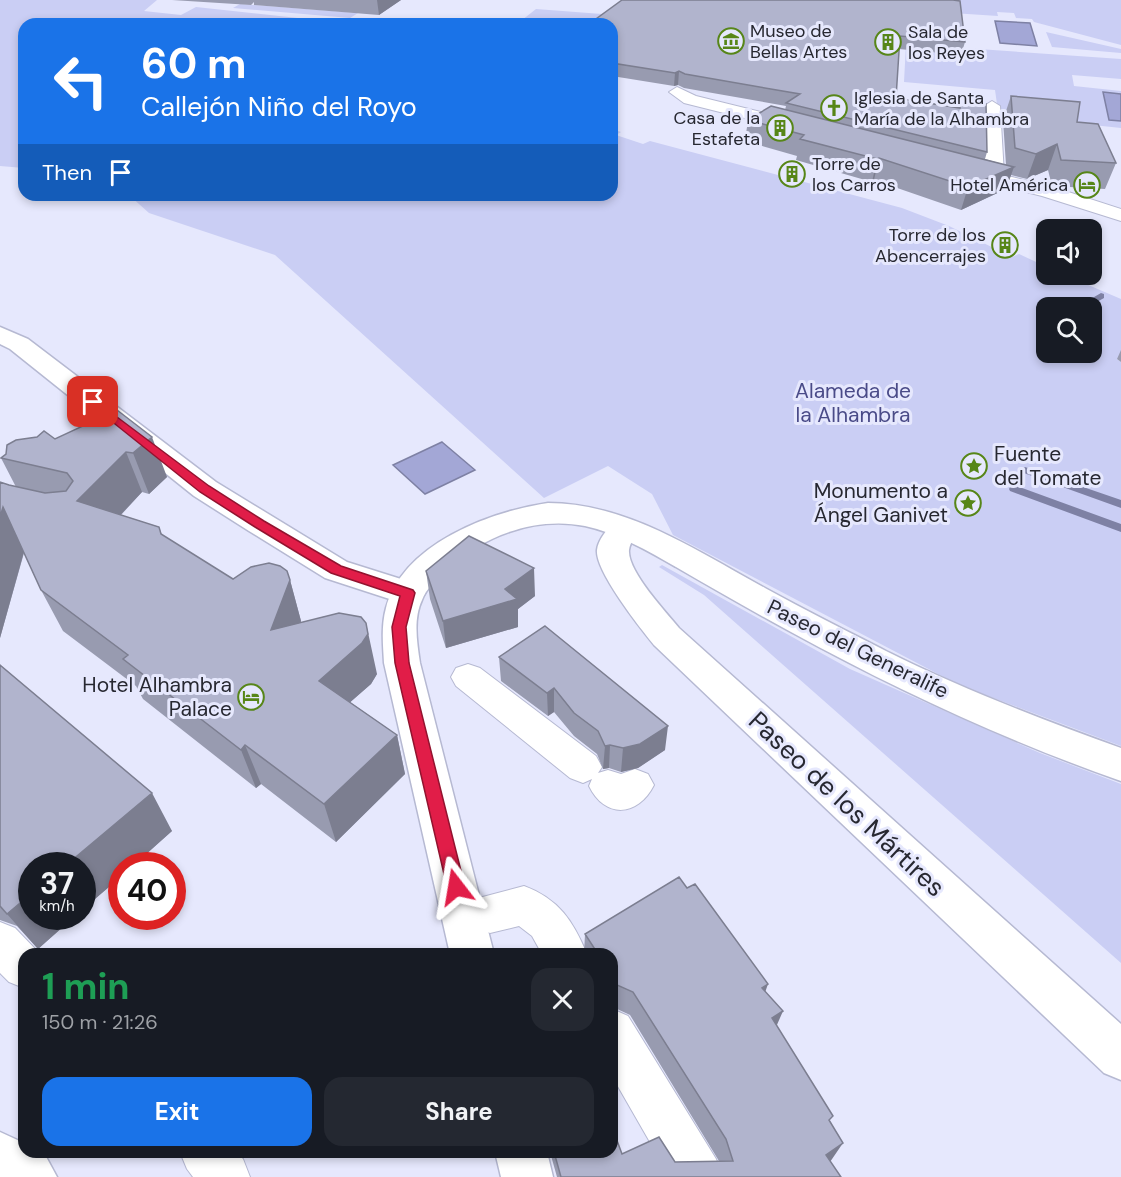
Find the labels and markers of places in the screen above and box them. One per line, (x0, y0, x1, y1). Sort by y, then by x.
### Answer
place label: Museo de Bellas Artes (750, 19, 847, 64)
place label: Sala de los Reyes (908, 20, 985, 65)
museum icon: Museo de Bellas Artes (716, 26, 746, 56)
building icon: Sala de los Reyes (873, 27, 903, 57)
place label: Iglesia de Santa María de la Alhambra (854, 86, 1029, 131)
church icon: Iglesia de Santa María de la Alhambra (819, 93, 849, 123)
place label: Casa de la Estafeta (674, 106, 760, 151)
building icon: Casa de la Estafeta (765, 113, 795, 143)
place label: Torre de los Carros (812, 152, 896, 197)
building icon: Torre de los Carros (777, 159, 807, 189)
hotel icon: Hotel América (1072, 170, 1102, 200)
place label: Hotel América (950, 173, 1068, 197)
place label: Torre de los Abencerrajes (875, 223, 986, 268)
building icon: Torre de los Abencerrajes (990, 230, 1020, 260)
pin (67, 376, 118, 427)
place label: Fuente del Tomate (994, 440, 1101, 492)
place icon: Fuente del Tomate (959, 451, 989, 481)
place label: Monumento a Ángel Ganivet (814, 477, 948, 529)
place icon: Monumento a Ángel Ganivet (953, 488, 983, 518)
place label: Hotel Alhambra Palace (82, 671, 232, 723)
hotel icon: Hotel Alhambra Palace (236, 682, 266, 712)

